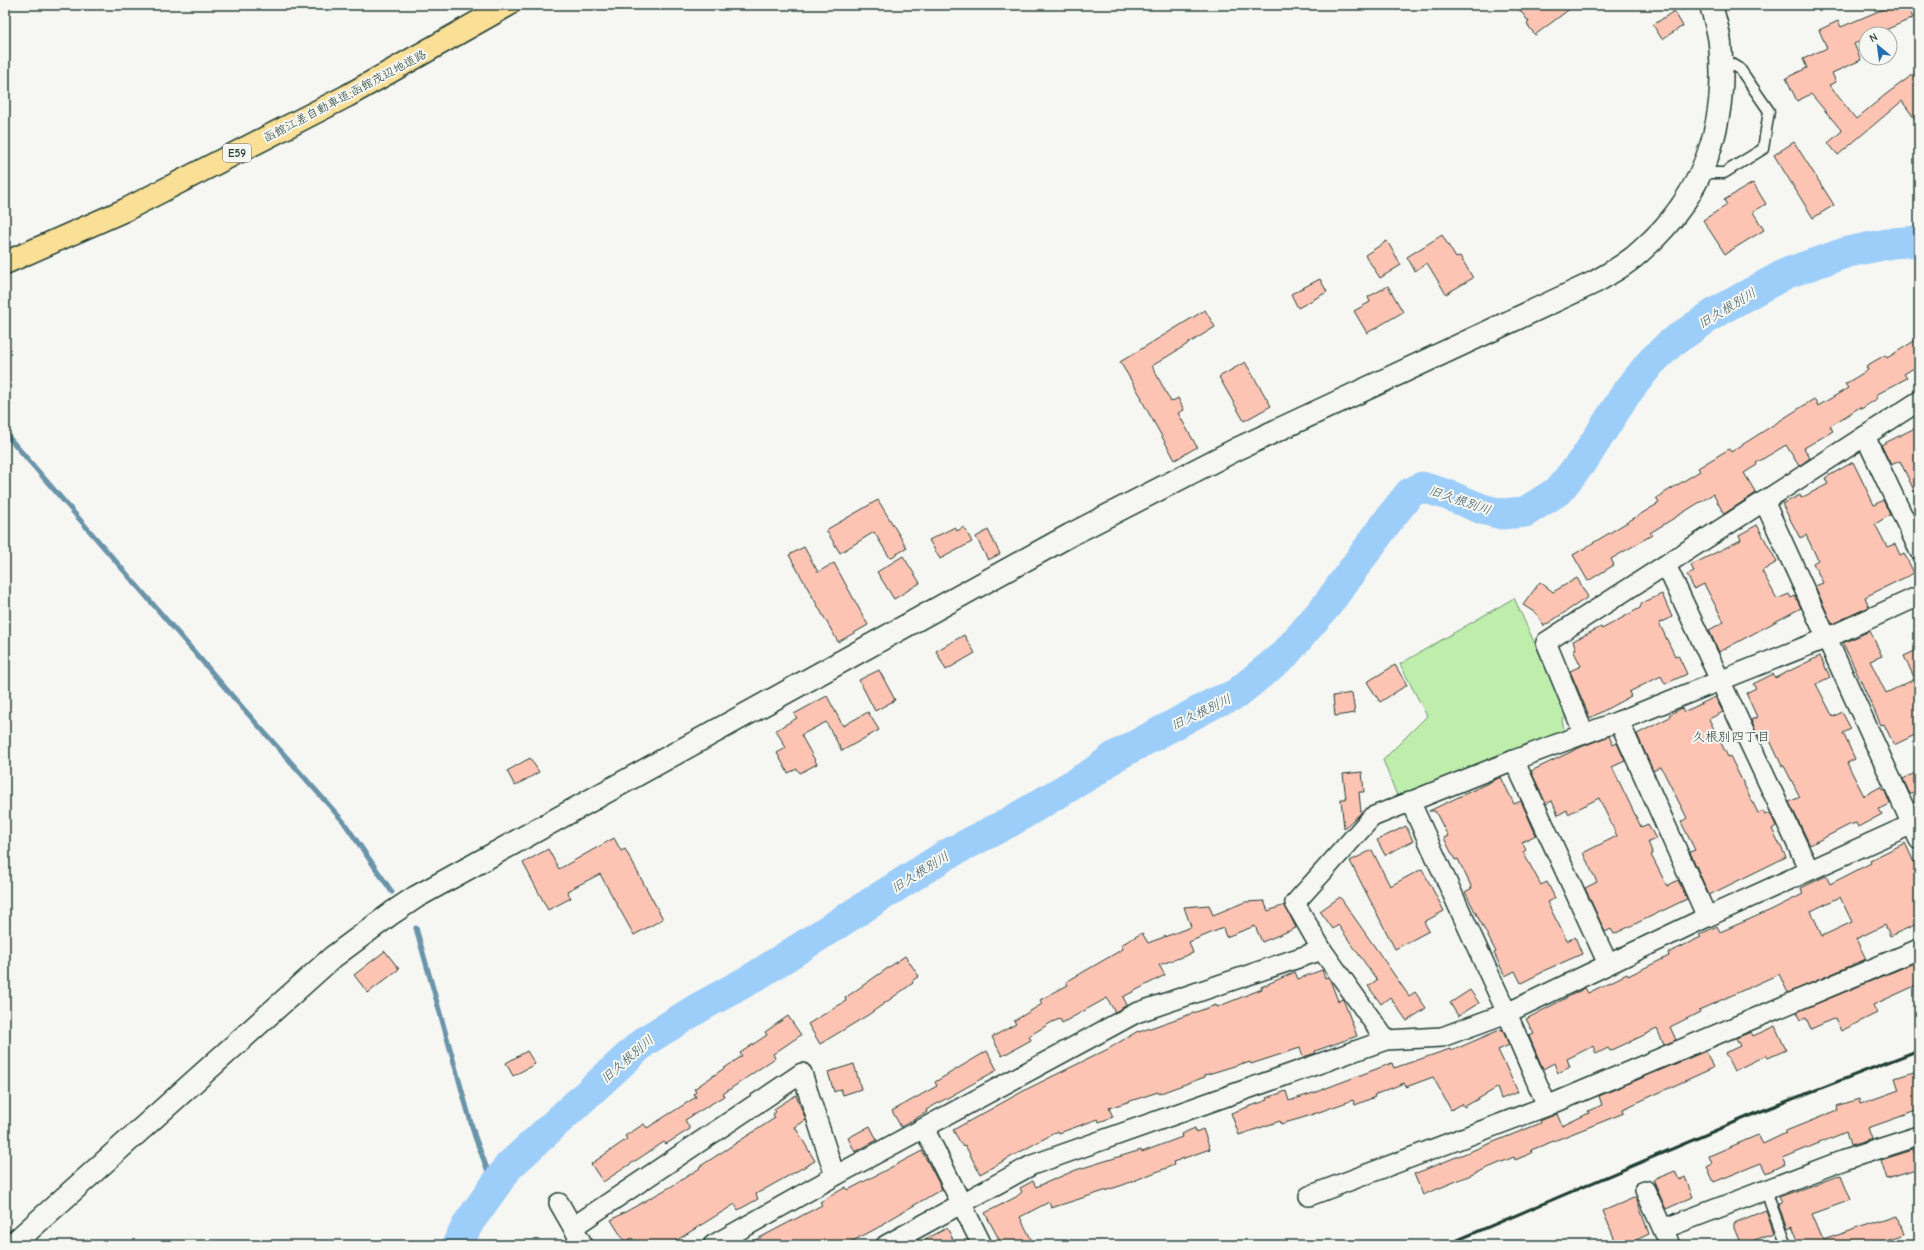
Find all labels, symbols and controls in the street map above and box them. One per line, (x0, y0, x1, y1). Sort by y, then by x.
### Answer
north arrow (1858, 26, 1898, 66)
text: N (1867, 30, 1880, 45)
street label: 函館江差自動車道;函館茂辺地道路 (261, 47, 429, 145)
road number: E59 (223, 144, 251, 162)
water label: 旧久根別川 (1695, 285, 1759, 331)
water label: 旧久根別川 (1427, 482, 1493, 518)
water label: 旧久根別川 (1168, 691, 1234, 733)
district label: 久根別四丁目 (1692, 729, 1770, 744)
water label: 旧久根別川 (888, 848, 952, 896)
water label: 旧久根別川 (598, 1032, 656, 1086)

